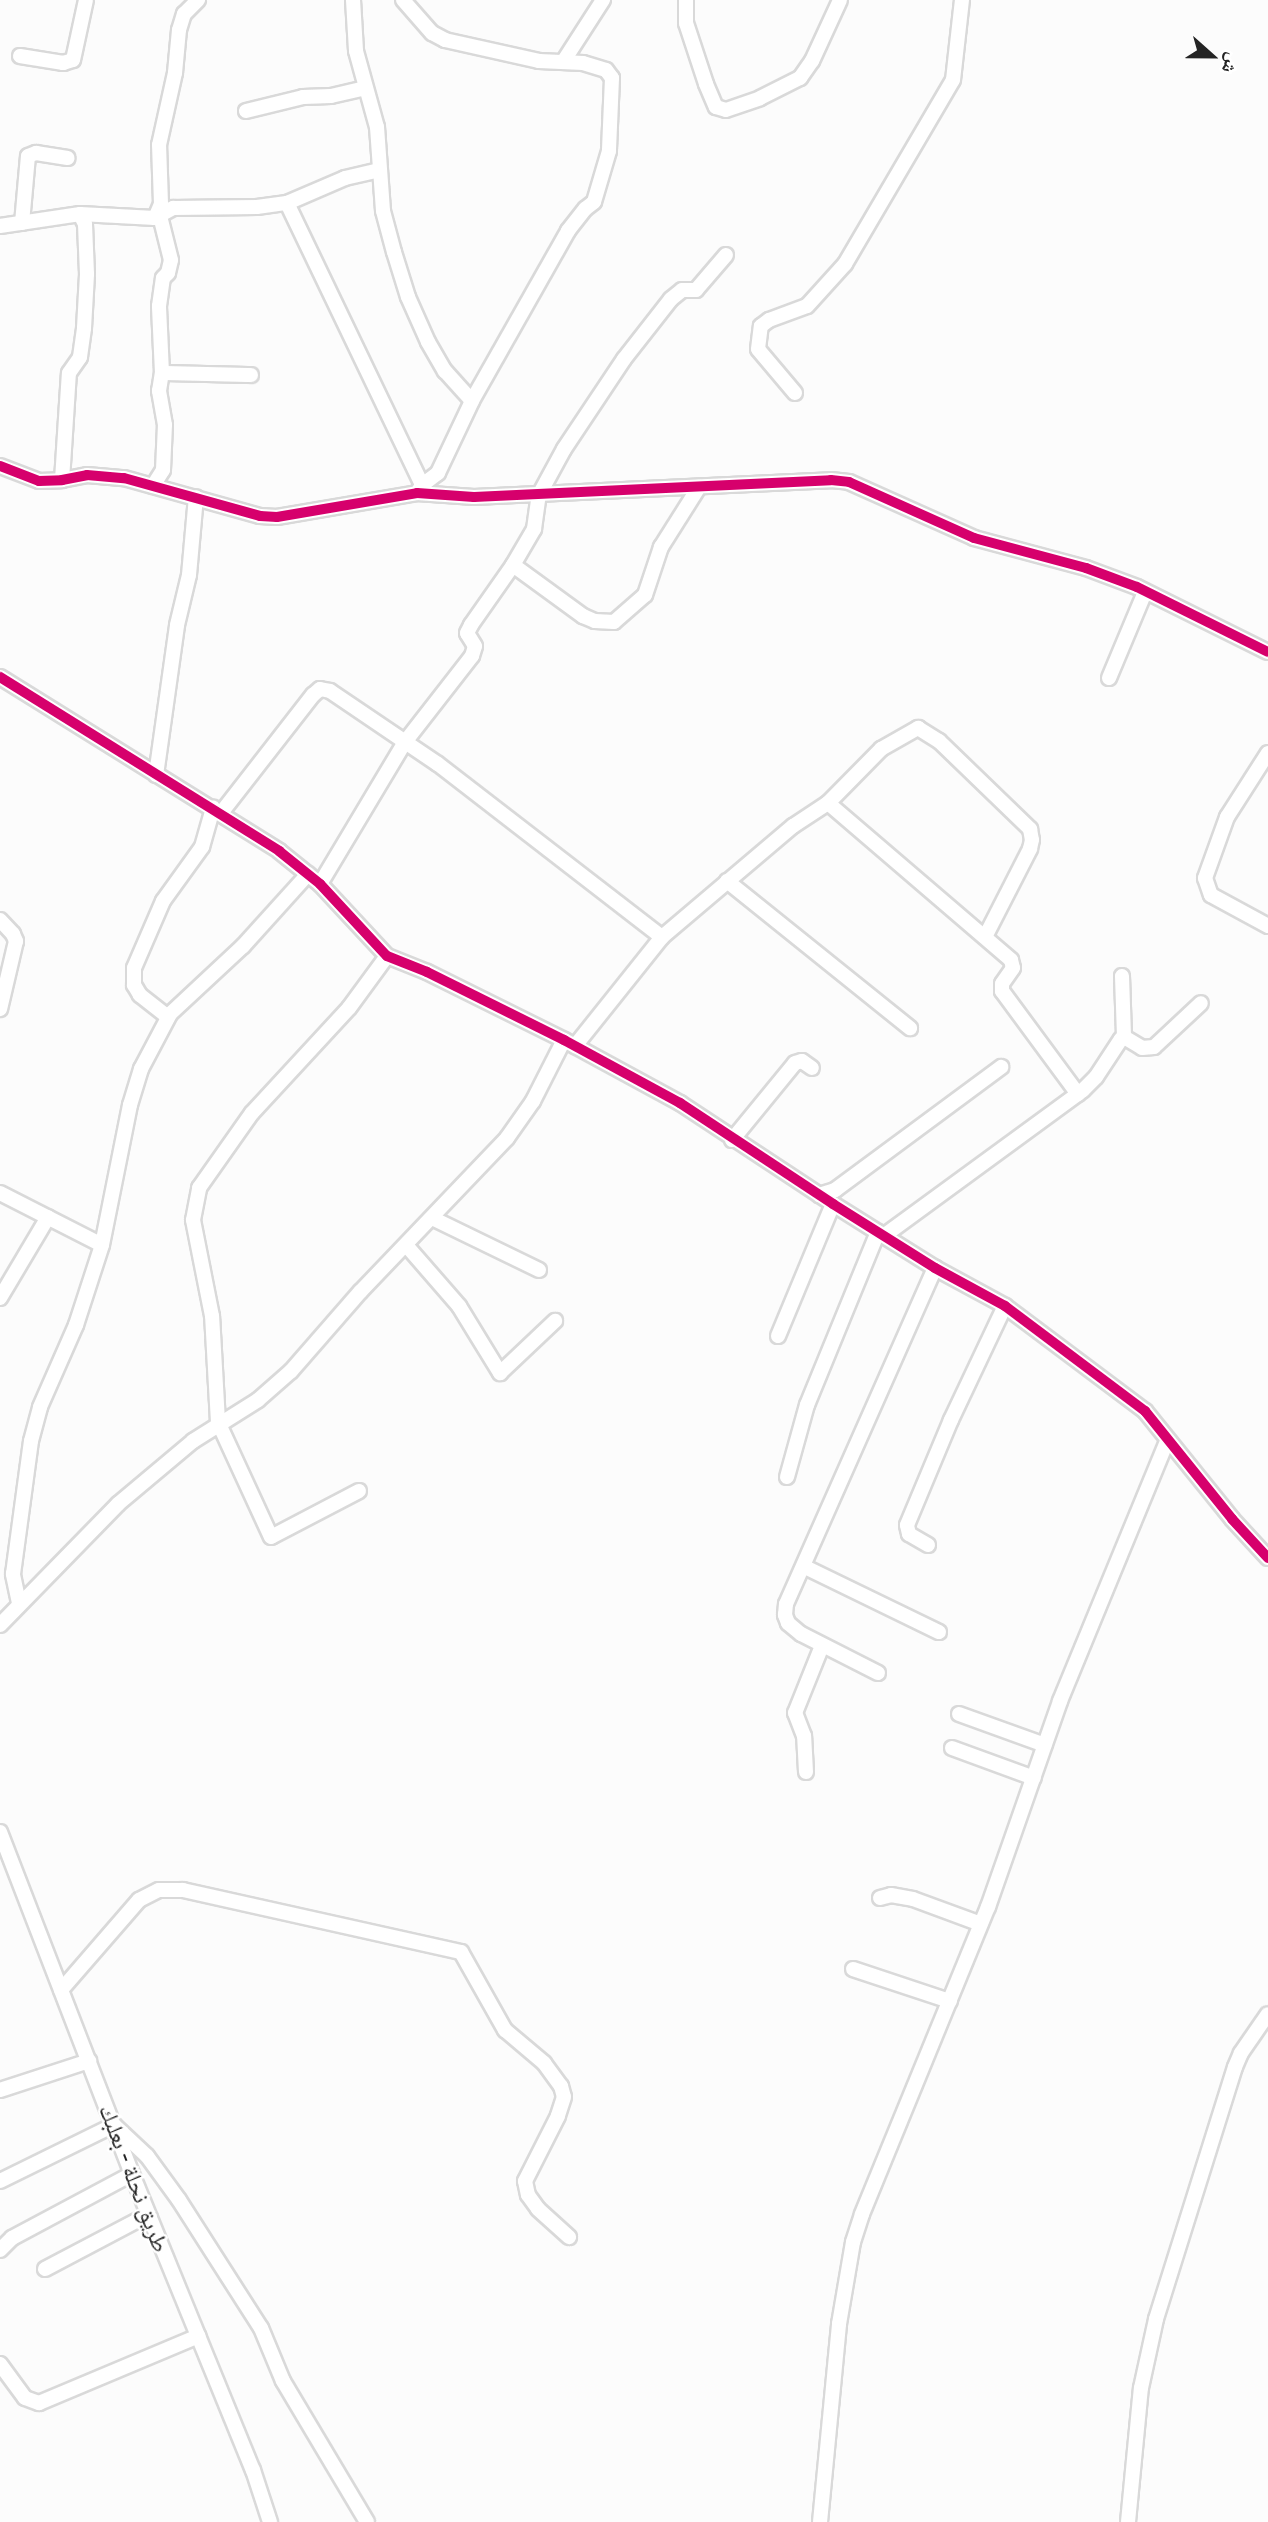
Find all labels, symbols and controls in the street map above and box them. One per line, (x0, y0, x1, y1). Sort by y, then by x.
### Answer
north arrow (1177, 21, 1247, 91)
text: ش (1218, 50, 1246, 77)
street label: طريق نحلة - بعلبك (94, 2100, 176, 2256)

